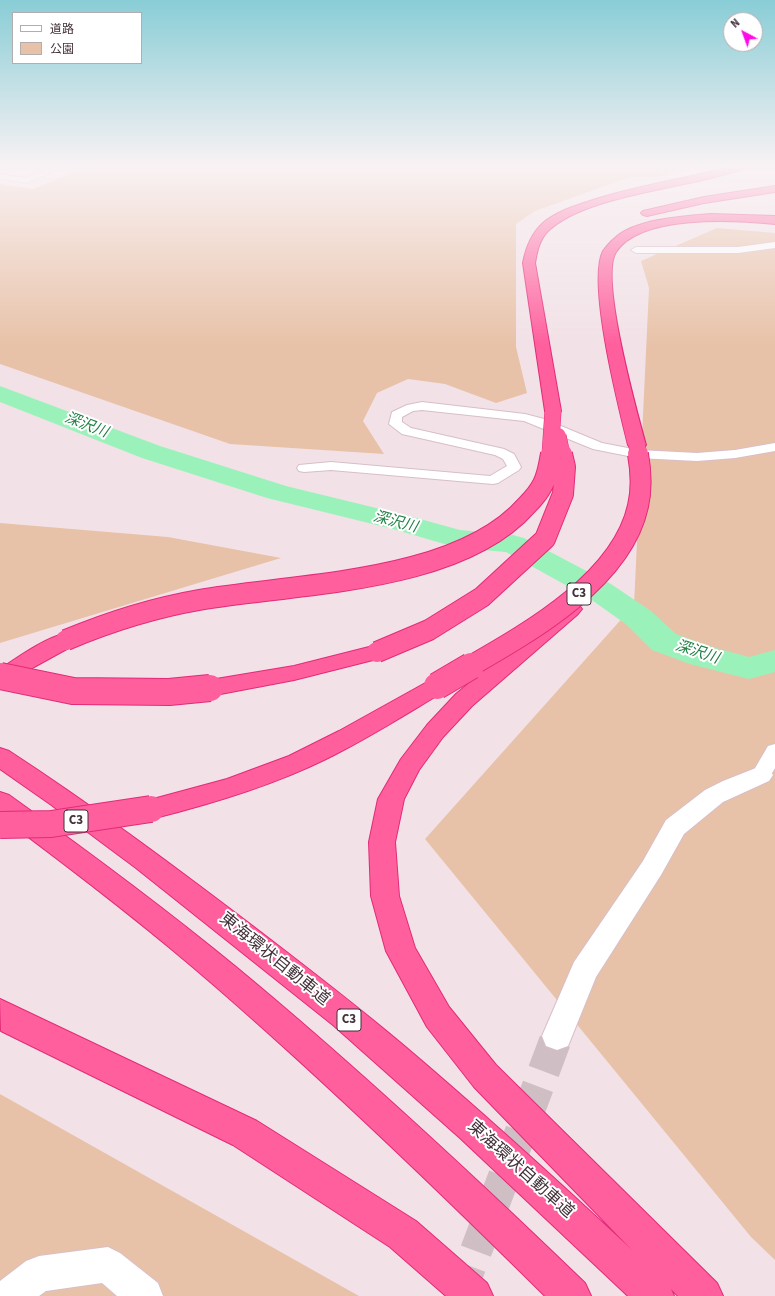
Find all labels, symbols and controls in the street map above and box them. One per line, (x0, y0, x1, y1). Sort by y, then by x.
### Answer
legend (12, 12, 142, 64)
north arrow (723, 12, 763, 52)
text: N (728, 15, 743, 31)
text: 道路 (50, 21, 74, 38)
text: 公園 (50, 41, 74, 58)
water label: 深沢川 (62, 410, 110, 442)
water label: 深沢川 (371, 508, 419, 538)
road number: C3 (567, 583, 591, 605)
water label: 深沢川 (673, 637, 721, 669)
road number: C3 (64, 810, 88, 832)
street label: 東海環状自動車道 (215, 909, 333, 1011)
road number: C3 (337, 1009, 361, 1031)
street label: 東海環状自動車道 (463, 1117, 577, 1223)

